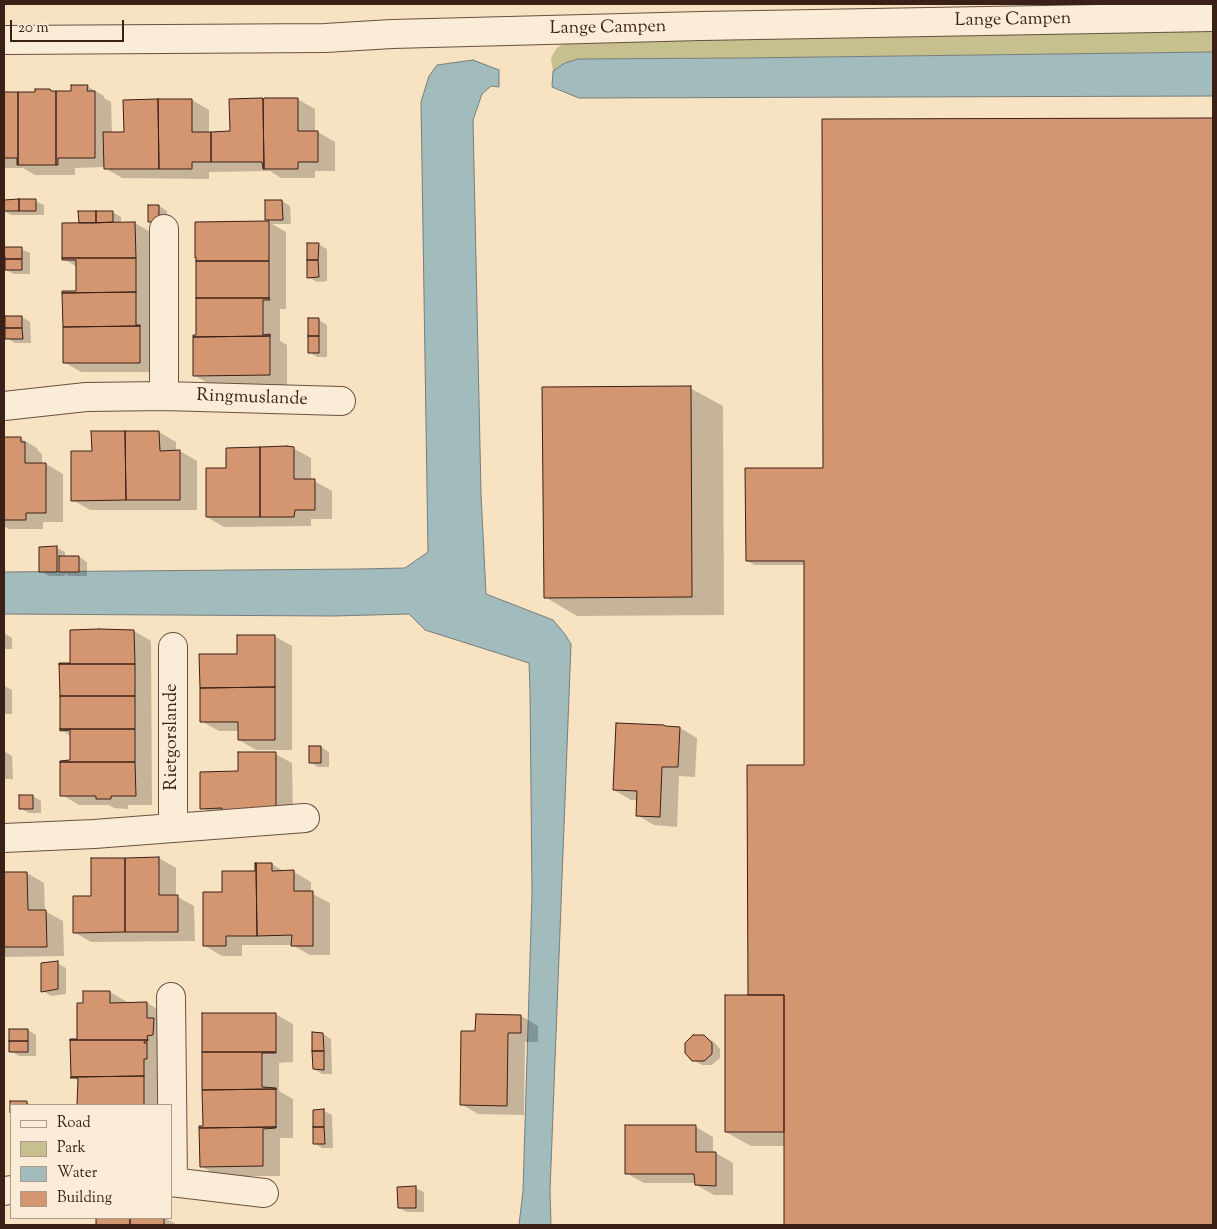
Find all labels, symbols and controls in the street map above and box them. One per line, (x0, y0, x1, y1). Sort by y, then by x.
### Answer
street label: Lange Campen (954, 9, 1072, 33)
scale bar (12, 10, 126, 42)
street label: Lange Campen (549, 17, 667, 41)
text: 20 m (18, 18, 49, 39)
street label: Ringmuslande (196, 386, 308, 412)
street label: Rietgorslande (162, 684, 184, 790)
legend (10, 1104, 172, 1219)
text: Road (57, 1113, 91, 1134)
text: Park (57, 1138, 86, 1159)
text: Water (57, 1163, 97, 1184)
text: Building (57, 1188, 112, 1209)

